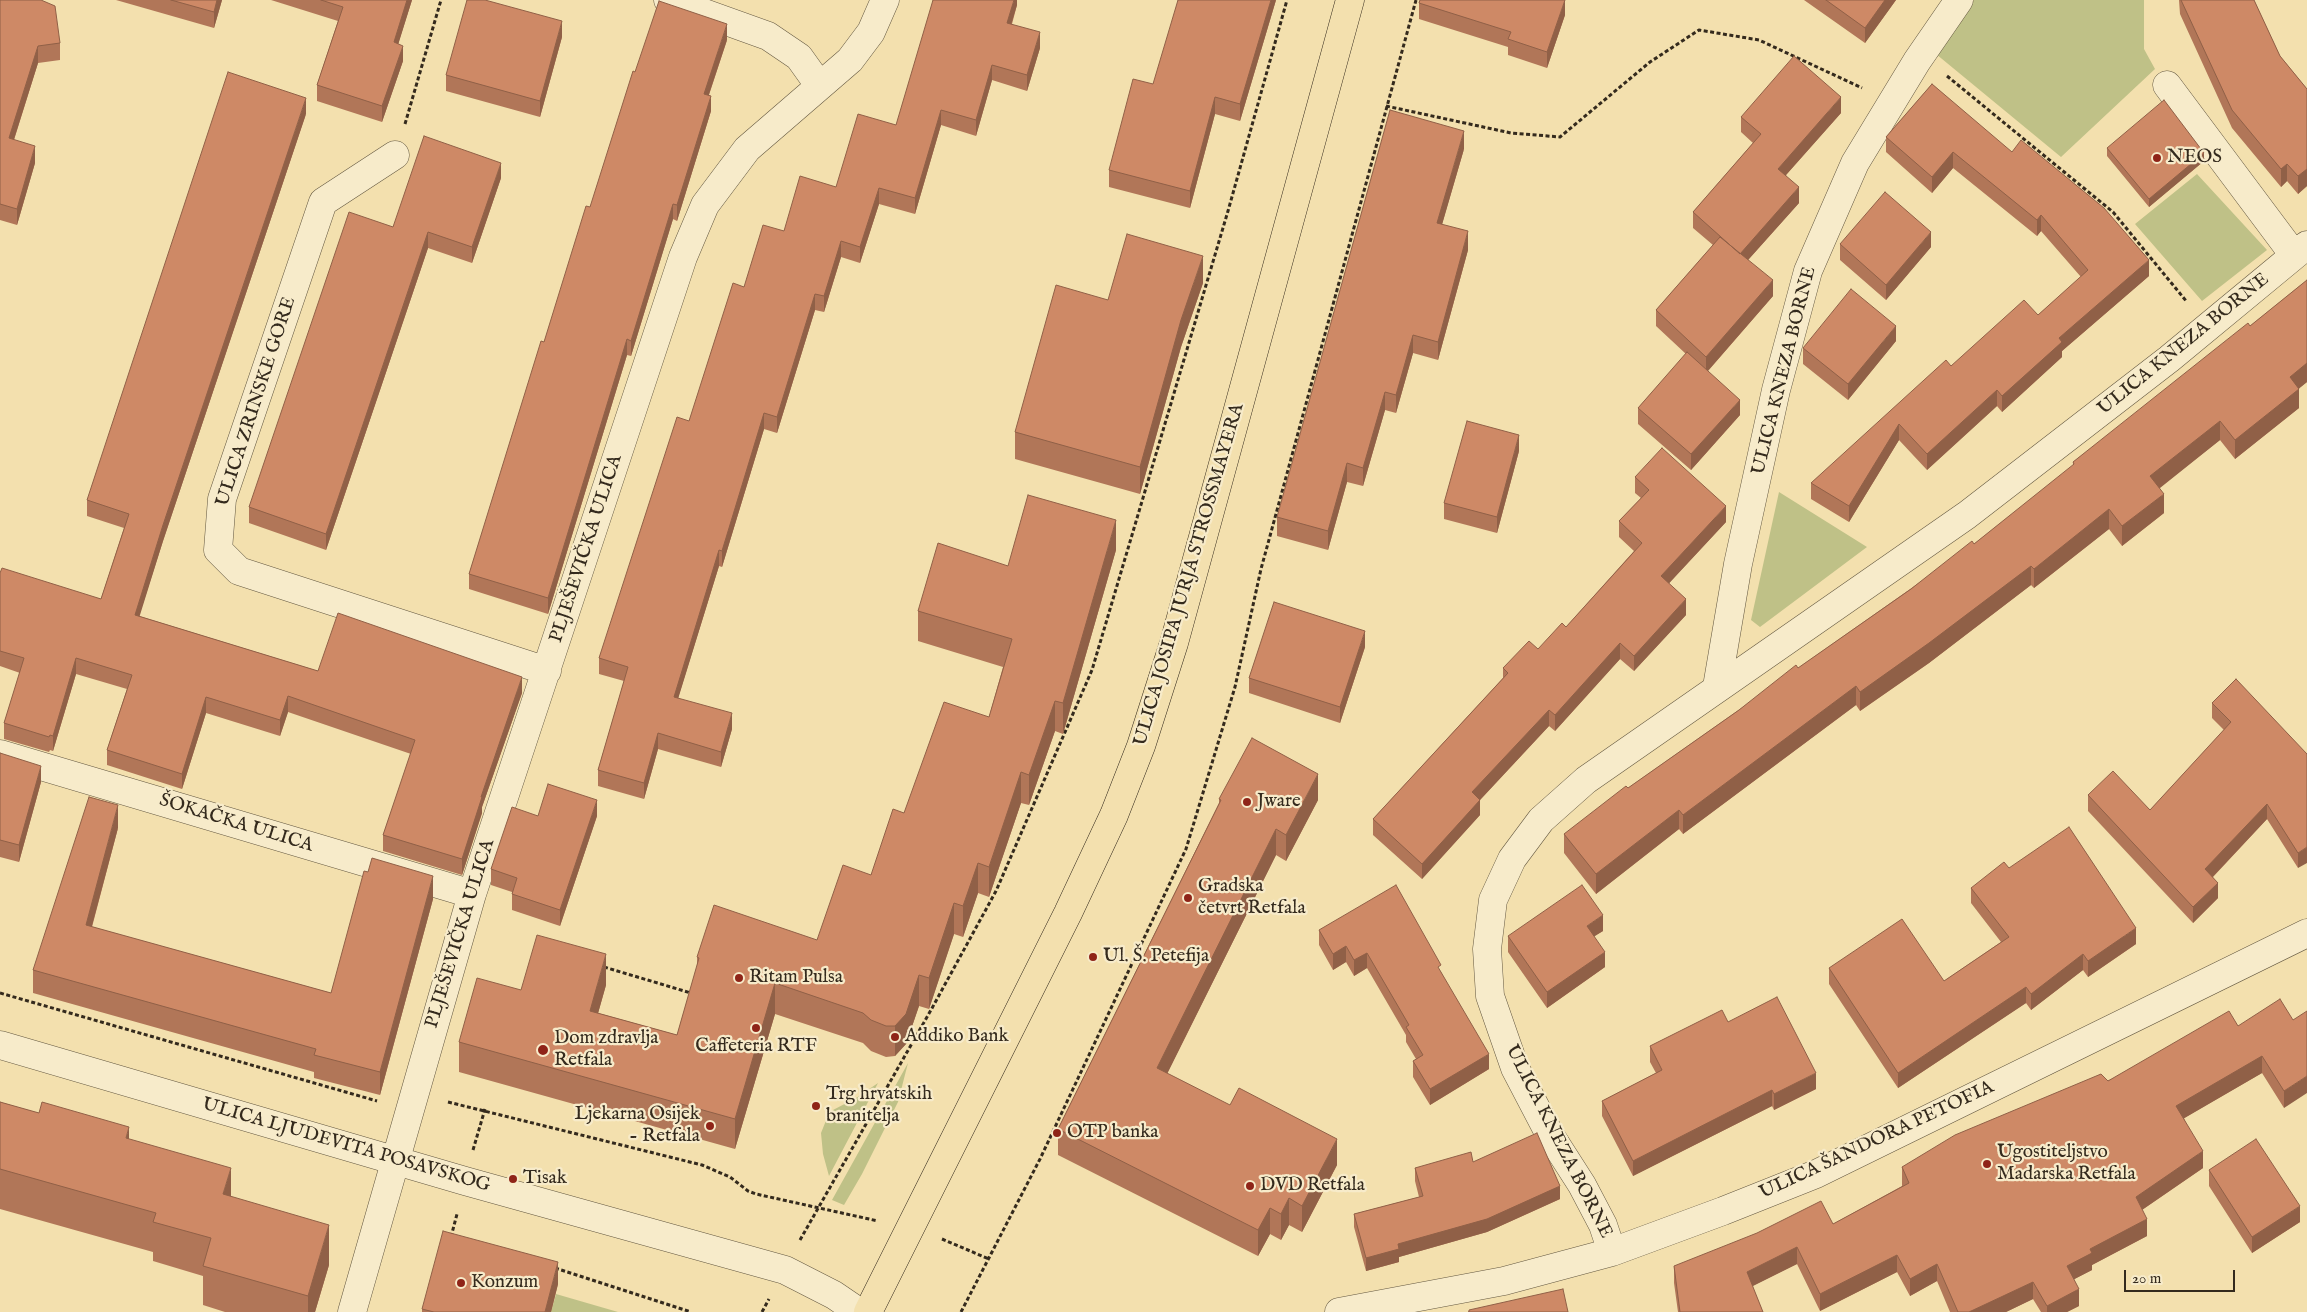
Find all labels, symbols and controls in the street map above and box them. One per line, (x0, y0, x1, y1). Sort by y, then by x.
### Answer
place label: NEOS (2167, 147, 2222, 169)
marker: NEOS (2151, 152, 2163, 164)
street label: ULICA KNEZA BORNE (1748, 265, 1822, 477)
street label: ULICA KNEZA BORNE (2094, 269, 2274, 421)
street label: ULICA ZRINSKE GORE (212, 294, 302, 510)
street label: ULICA JOSIPA JURJA STROSSMAYERA (1130, 401, 1250, 749)
street label: PLJEŠEVIČKA ULICA (546, 452, 628, 646)
street label: ŠOKAČKA ULICA (156, 790, 316, 858)
place label: Jware (1257, 791, 1301, 813)
marker: Jware (1241, 796, 1253, 808)
street label: PLJEŠEVIČKA ULICA (421, 837, 501, 1031)
place label: Gradska četvrt Retfala (1198, 876, 1306, 920)
marker: Gradska četvrt Retfala (1182, 892, 1194, 904)
place label: Ul. Š. Petefija (1103, 946, 1209, 968)
marker: Ul. Š. Petefija (1087, 951, 1099, 963)
place label: Ritam Pulsa (749, 967, 843, 989)
marker: Ritam Pulsa (733, 972, 745, 984)
marker: Caffeteria RTF (750, 1022, 762, 1034)
place label: Addiko Bank (905, 1026, 1009, 1048)
place label: Dom zdravlja Retfala (554, 1028, 658, 1072)
marker: Addiko Bank (889, 1031, 901, 1043)
place label: Caffeteria RTF (695, 1036, 817, 1058)
street label: ULICA KNEZA BORNE (1499, 1042, 1617, 1242)
marker: Dom zdravlja Retfala (536, 1043, 550, 1057)
street label: ULICA ŠANDORA PETOFIA (1756, 1077, 1998, 1205)
place label: Trg hrvatskih branitelja (826, 1084, 932, 1128)
street label: ULICA LJUDEVITA POSAVSKOG (199, 1094, 493, 1198)
marker: Trg hrvatskih branitelja (810, 1100, 822, 1112)
place label: Ljekarna Osijek - Retfala (575, 1104, 700, 1148)
marker: Ljekarna Osijek - Retfala (704, 1120, 716, 1132)
place label: OTP banka (1067, 1122, 1159, 1144)
marker: OTP banka (1051, 1127, 1063, 1139)
place label: Ugostiteljstvo Madarska Retfala (1997, 1142, 2136, 1186)
marker: Ugostiteljstvo Madarska Retfala (1981, 1158, 1993, 1170)
place label: Tisak (523, 1168, 567, 1190)
marker: Tisak (507, 1173, 519, 1185)
place label: DVD Retfala (1260, 1175, 1365, 1197)
marker: DVD Retfala (1244, 1180, 1256, 1192)
scale bar (2127, 1260, 2238, 1292)
text: 20 m (2132, 1269, 2161, 1288)
place label: Konzum (471, 1272, 538, 1294)
marker: Konzum (455, 1277, 467, 1289)

